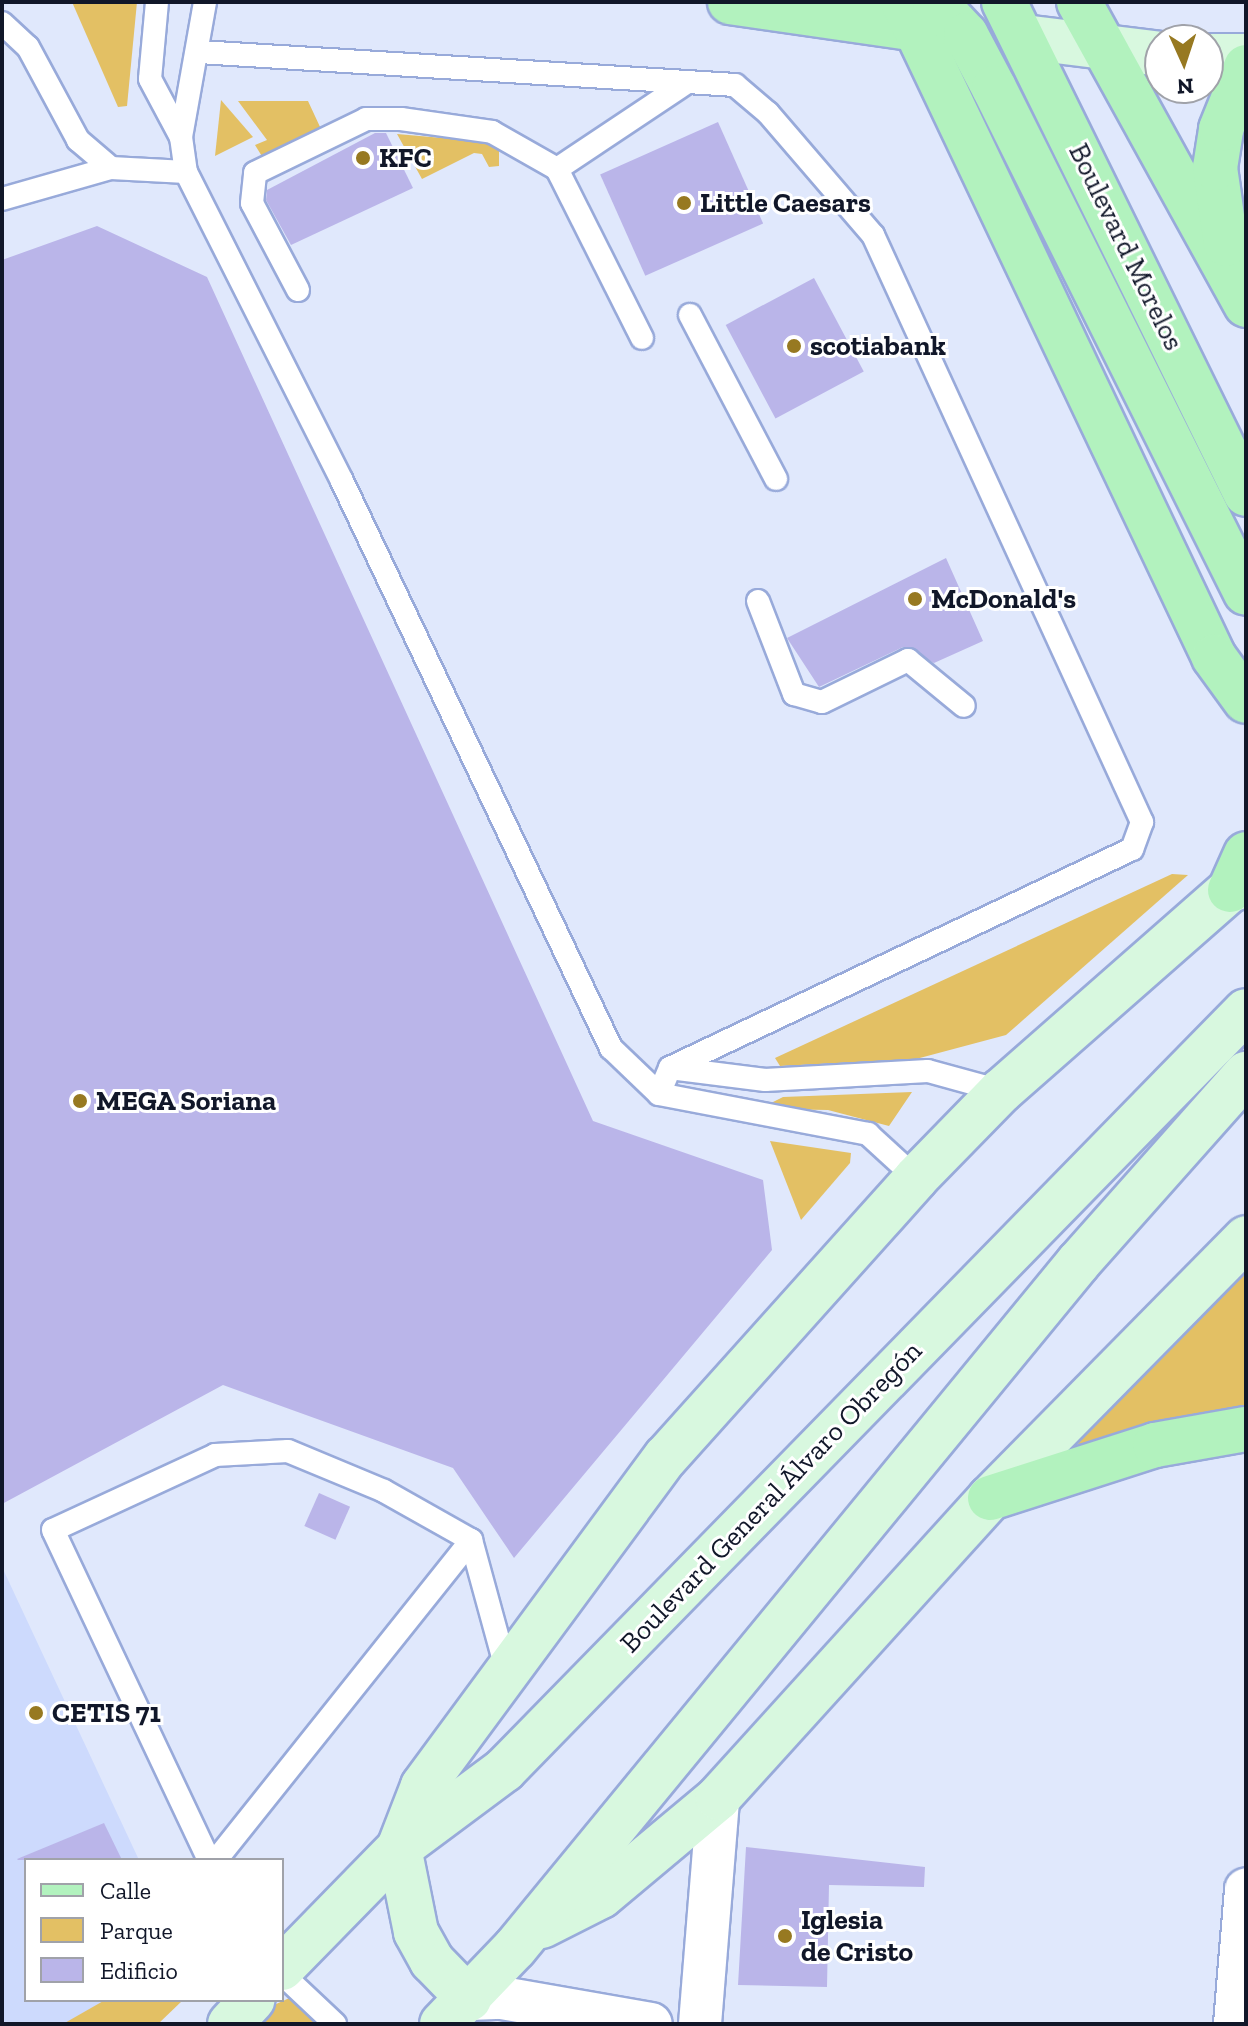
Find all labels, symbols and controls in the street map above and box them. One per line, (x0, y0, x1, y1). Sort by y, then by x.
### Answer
north arrow (1144, 24, 1224, 104)
text: N (1176, 73, 1194, 100)
street label: Boulevard Morelos (1061, 138, 1191, 356)
place label: KFC (379, 141, 432, 175)
marker: KFC (354, 149, 372, 167)
place label: Little Caesars (700, 186, 871, 220)
marker: Little Caesars (675, 194, 693, 212)
place label: scotiabank (810, 329, 946, 363)
marker: scotiabank (785, 337, 803, 355)
place label: McDonald's (931, 582, 1076, 616)
marker: McDonald's (906, 590, 924, 608)
place label: MEGA Soriana (96, 1084, 277, 1118)
marker: MEGA Soriana (71, 1092, 89, 1110)
street label: Boulevard General Álvaro Obregón (613, 1334, 929, 1660)
place label: CETIS 71 (52, 1696, 161, 1730)
marker: CETIS 71 (27, 1704, 45, 1722)
legend (24, 1858, 284, 2002)
text: Calle (100, 1876, 151, 1905)
place label: Iglesia de Cristo (801, 1903, 913, 1969)
text: Parque (100, 1916, 173, 1945)
marker: Iglesia de Cristo (776, 1927, 794, 1945)
text: Edificio (100, 1956, 178, 1985)

